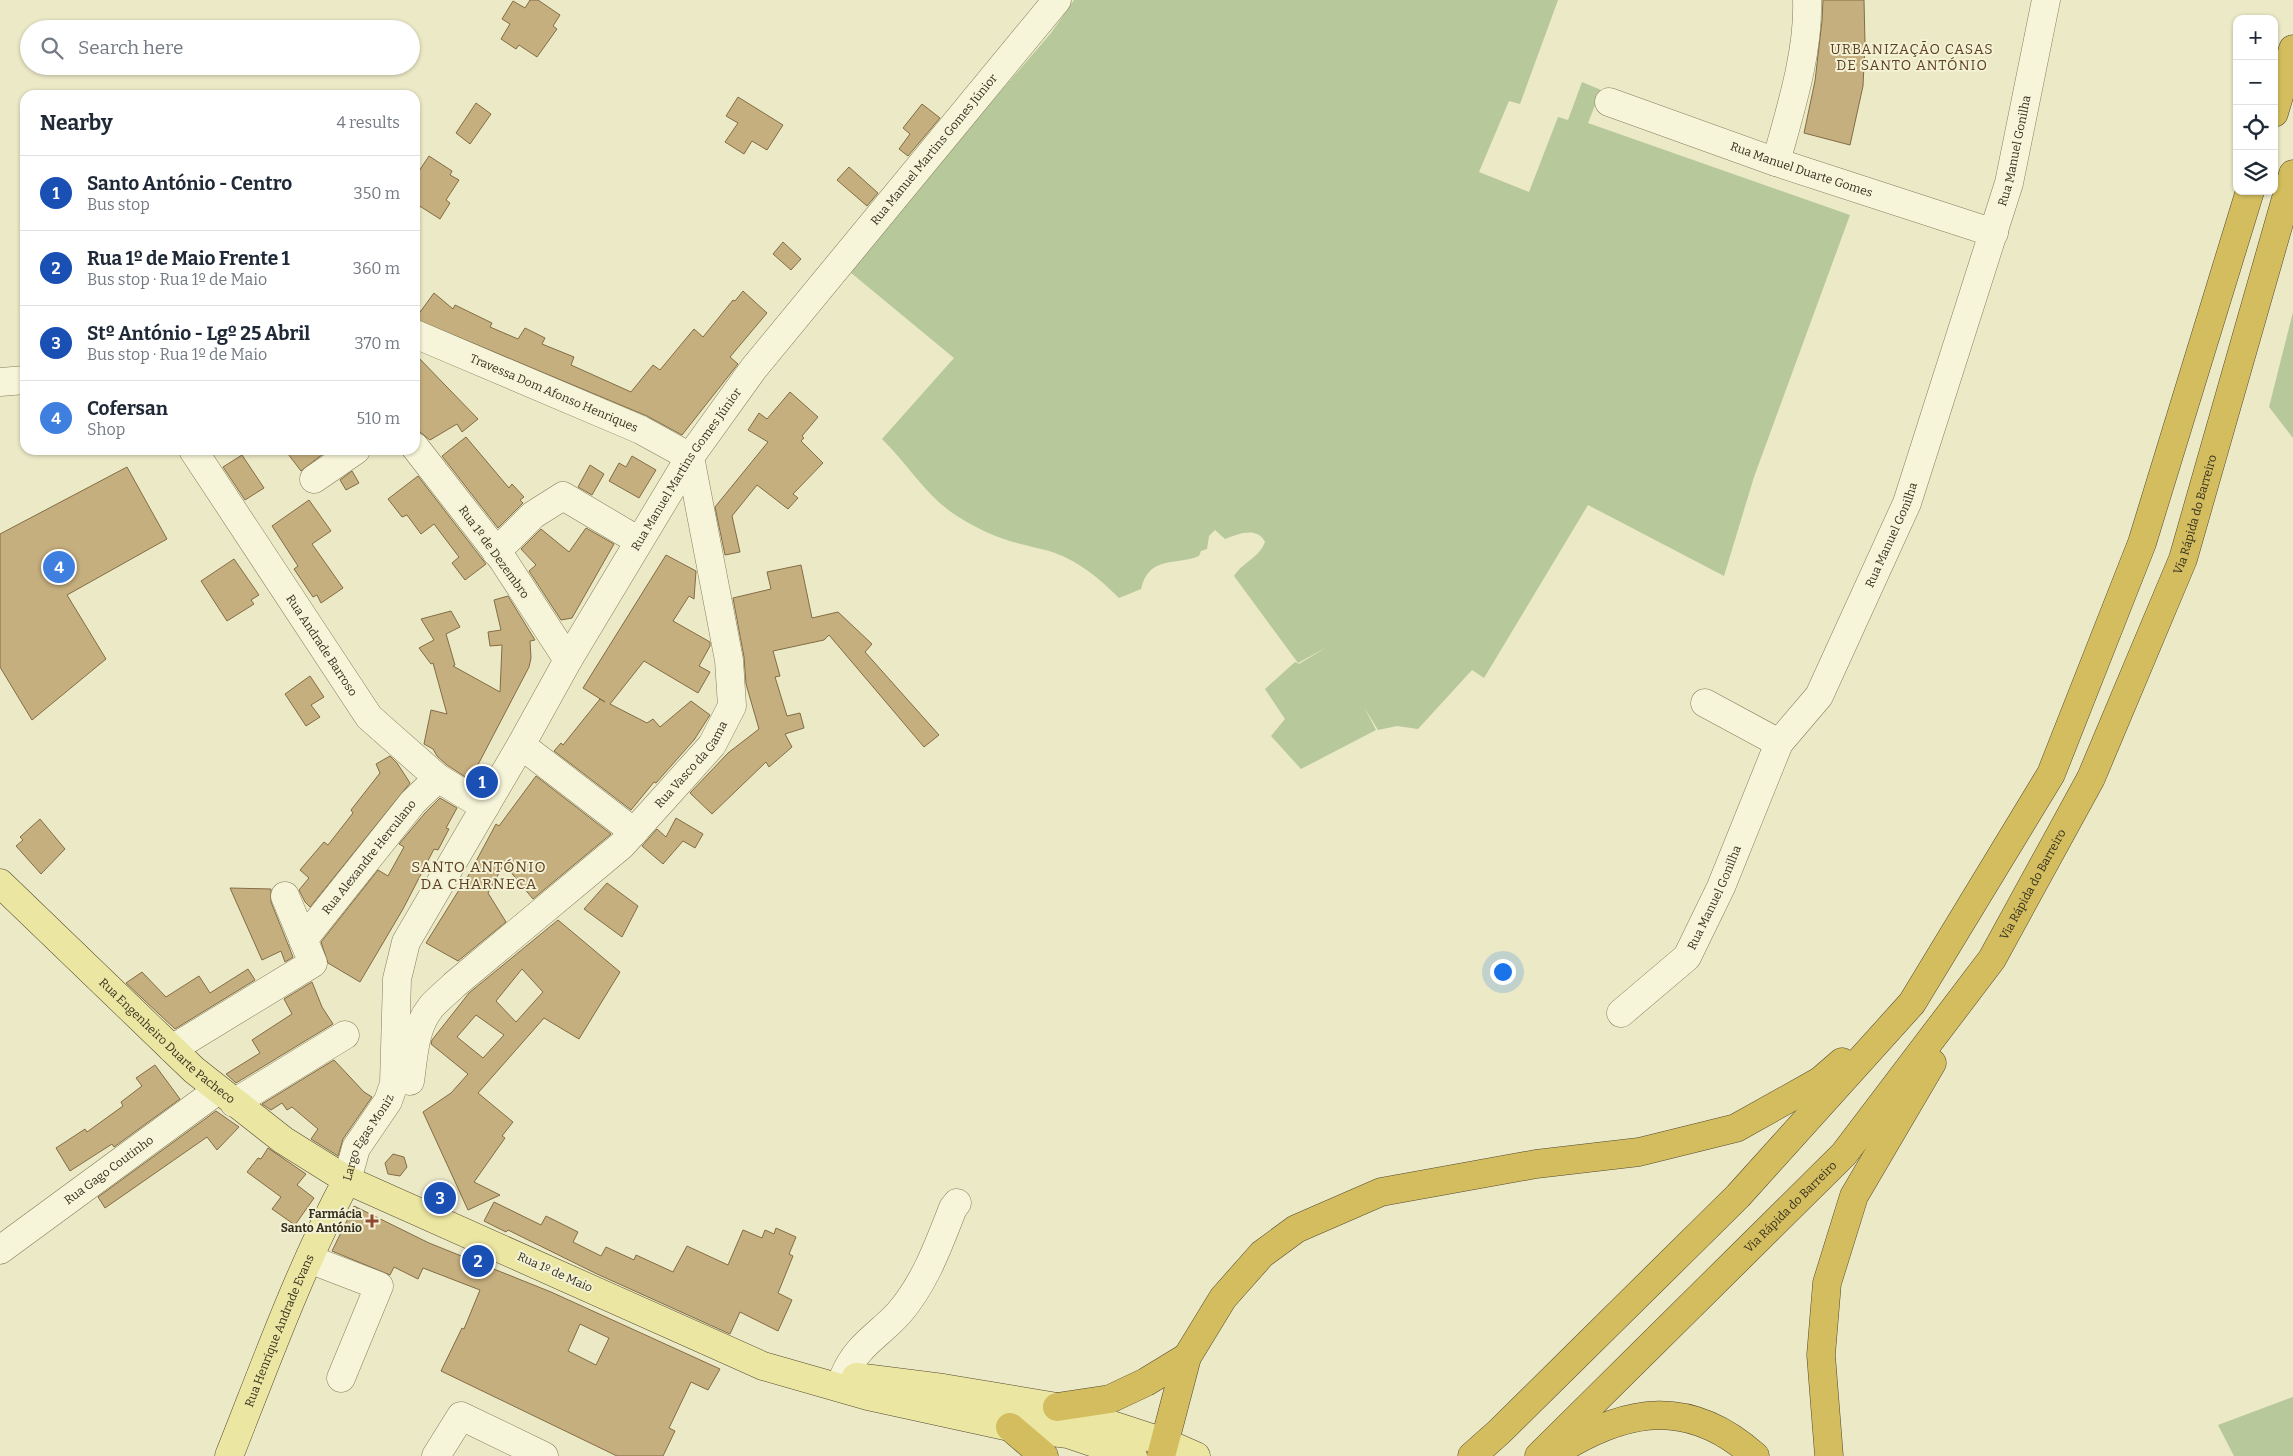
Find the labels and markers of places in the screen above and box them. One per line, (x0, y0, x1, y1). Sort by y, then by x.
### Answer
pin: 4 (43, 548, 75, 586)
pin: 1 (466, 763, 498, 801)
pin: 3 (424, 1179, 456, 1217)
place label: Farmácia Santo António (281, 1207, 362, 1235)
marker: Farmácia Santo António (366, 1215, 378, 1227)
pin: 2 (462, 1242, 494, 1280)

